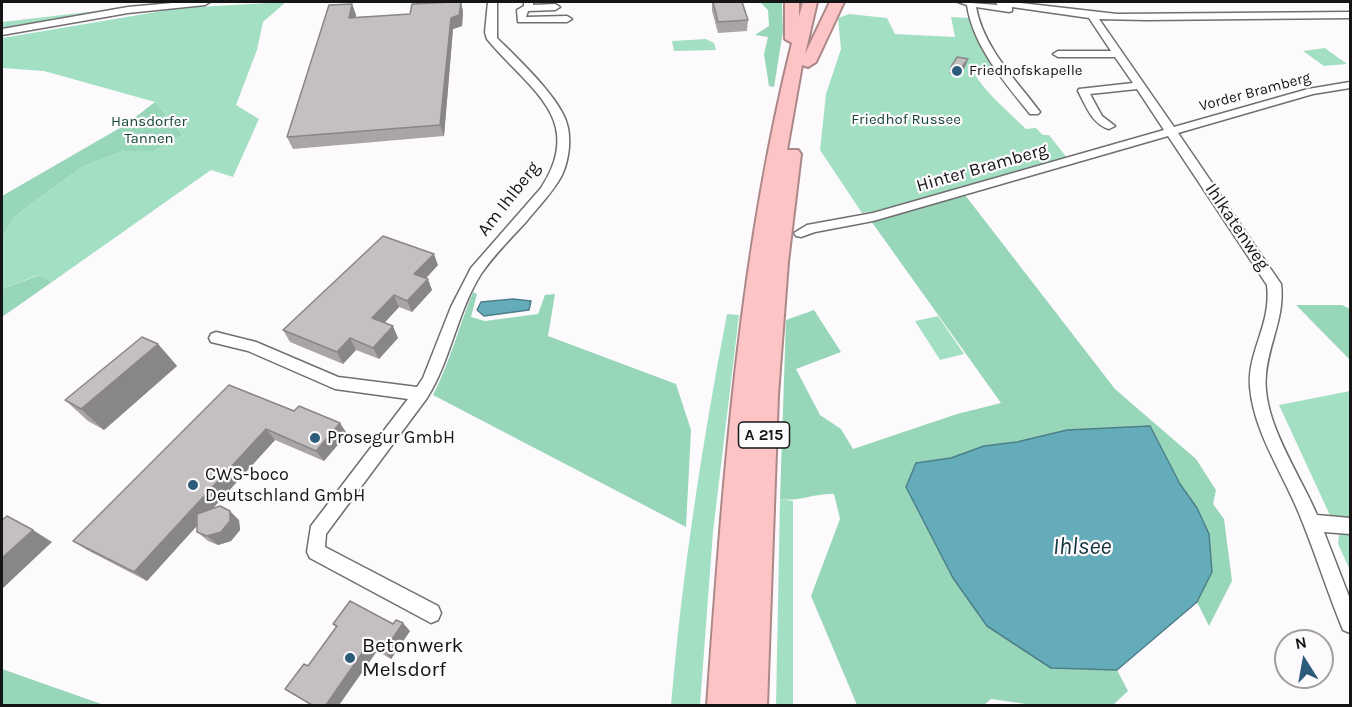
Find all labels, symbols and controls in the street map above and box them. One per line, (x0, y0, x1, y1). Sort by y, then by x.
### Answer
place label: Friedhofskapelle (969, 62, 1083, 80)
marker: Friedhofskapelle (950, 64, 964, 78)
street label: Vorder Bramberg (1197, 68, 1313, 116)
park label: Friedhof Russee (851, 111, 961, 129)
park label: Hansdorfer Tannen (111, 113, 187, 148)
street label: Hinter Bramberg (914, 139, 1050, 197)
street label: Am Ihlberg (473, 157, 545, 241)
street label: Ihlkatenweg (1200, 179, 1274, 275)
road number: A 215 (738, 422, 789, 448)
place label: Prosegur GmbH (327, 427, 455, 449)
marker: Prosegur GmbH (308, 431, 322, 445)
place label: CWS-boco Deutschland GmbH (205, 464, 365, 506)
marker: CWS-boco Deutschland GmbH (186, 478, 200, 492)
water label: Ihlsee (1053, 533, 1111, 561)
north arrow (1274, 629, 1334, 689)
text: N (1293, 632, 1308, 653)
place label: Betonwerk Melsdorf (362, 633, 463, 683)
marker: Betonwerk Melsdorf (343, 651, 357, 665)

